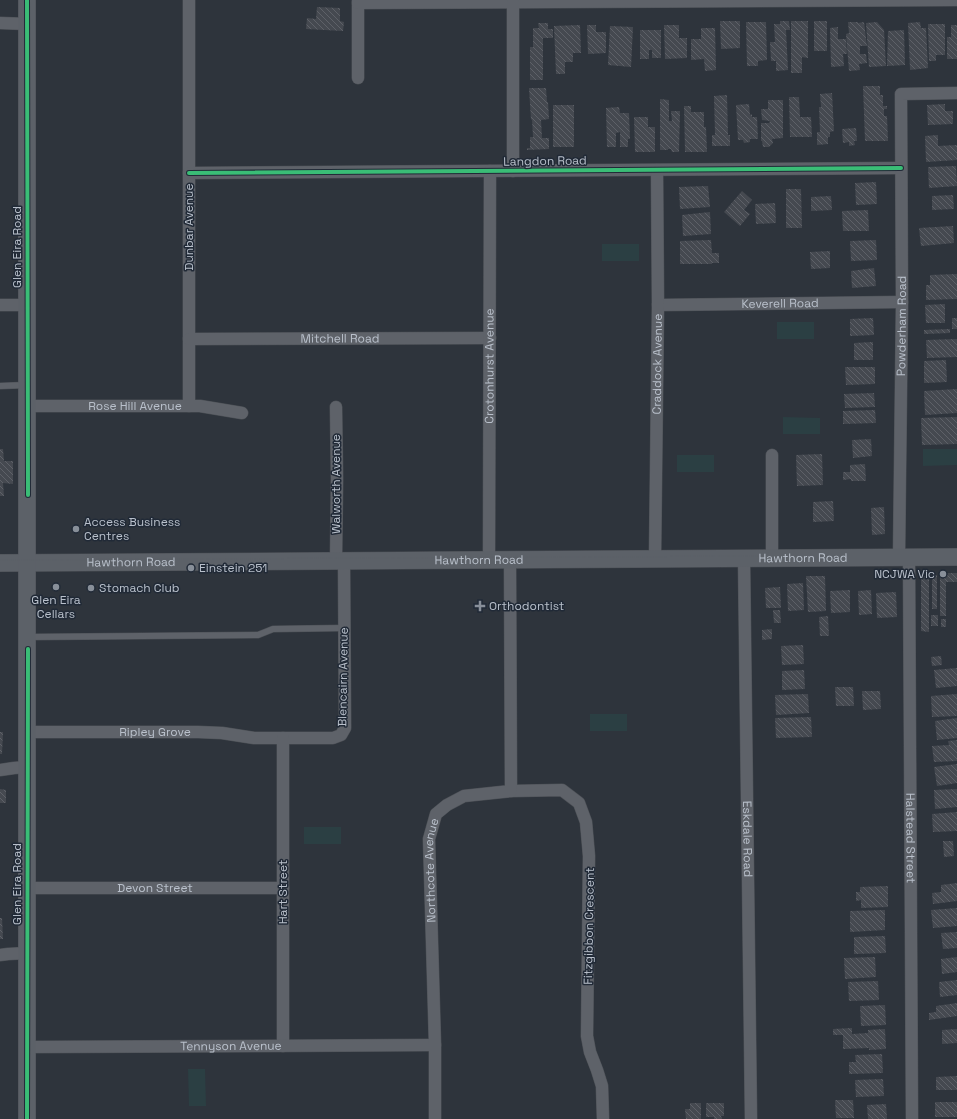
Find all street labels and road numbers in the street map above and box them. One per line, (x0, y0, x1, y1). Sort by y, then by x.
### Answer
street label: Langdon Road (503, 152, 587, 170)
street label: Dunbar Avenue (181, 183, 197, 271)
street label: Glen Eira Road (9, 206, 25, 288)
street label: Powderham Road (893, 276, 910, 376)
street label: Keverell Road (741, 295, 819, 312)
street label: Crotonhurst Avenue (481, 308, 498, 424)
street label: Craddock Avenue (649, 314, 666, 414)
street label: Mitchell Road (301, 330, 379, 347)
street label: Rose Hill Avenue (88, 398, 182, 414)
street label: Walworth Avenue (328, 434, 344, 534)
street label: Hawthorn Road (758, 550, 848, 566)
street label: Hawthorn Road (434, 552, 524, 568)
street label: Hawthorn Road (86, 554, 176, 570)
street label: Blencairn Avenue (334, 627, 352, 727)
street label: Ripley Grove (119, 724, 191, 740)
street label: Halstead Street (902, 793, 919, 883)
street label: Eskdale Road (739, 801, 756, 877)
street label: Northcote Avenue (421, 816, 442, 923)
street label: Glen Eira Road (9, 843, 25, 925)
street label: Hart Street (275, 860, 291, 924)
street label: Fitzgibbon Crescent (580, 867, 598, 985)
street label: Devon Street (117, 880, 193, 896)
street label: Tennyson Avenue (180, 1038, 282, 1054)

